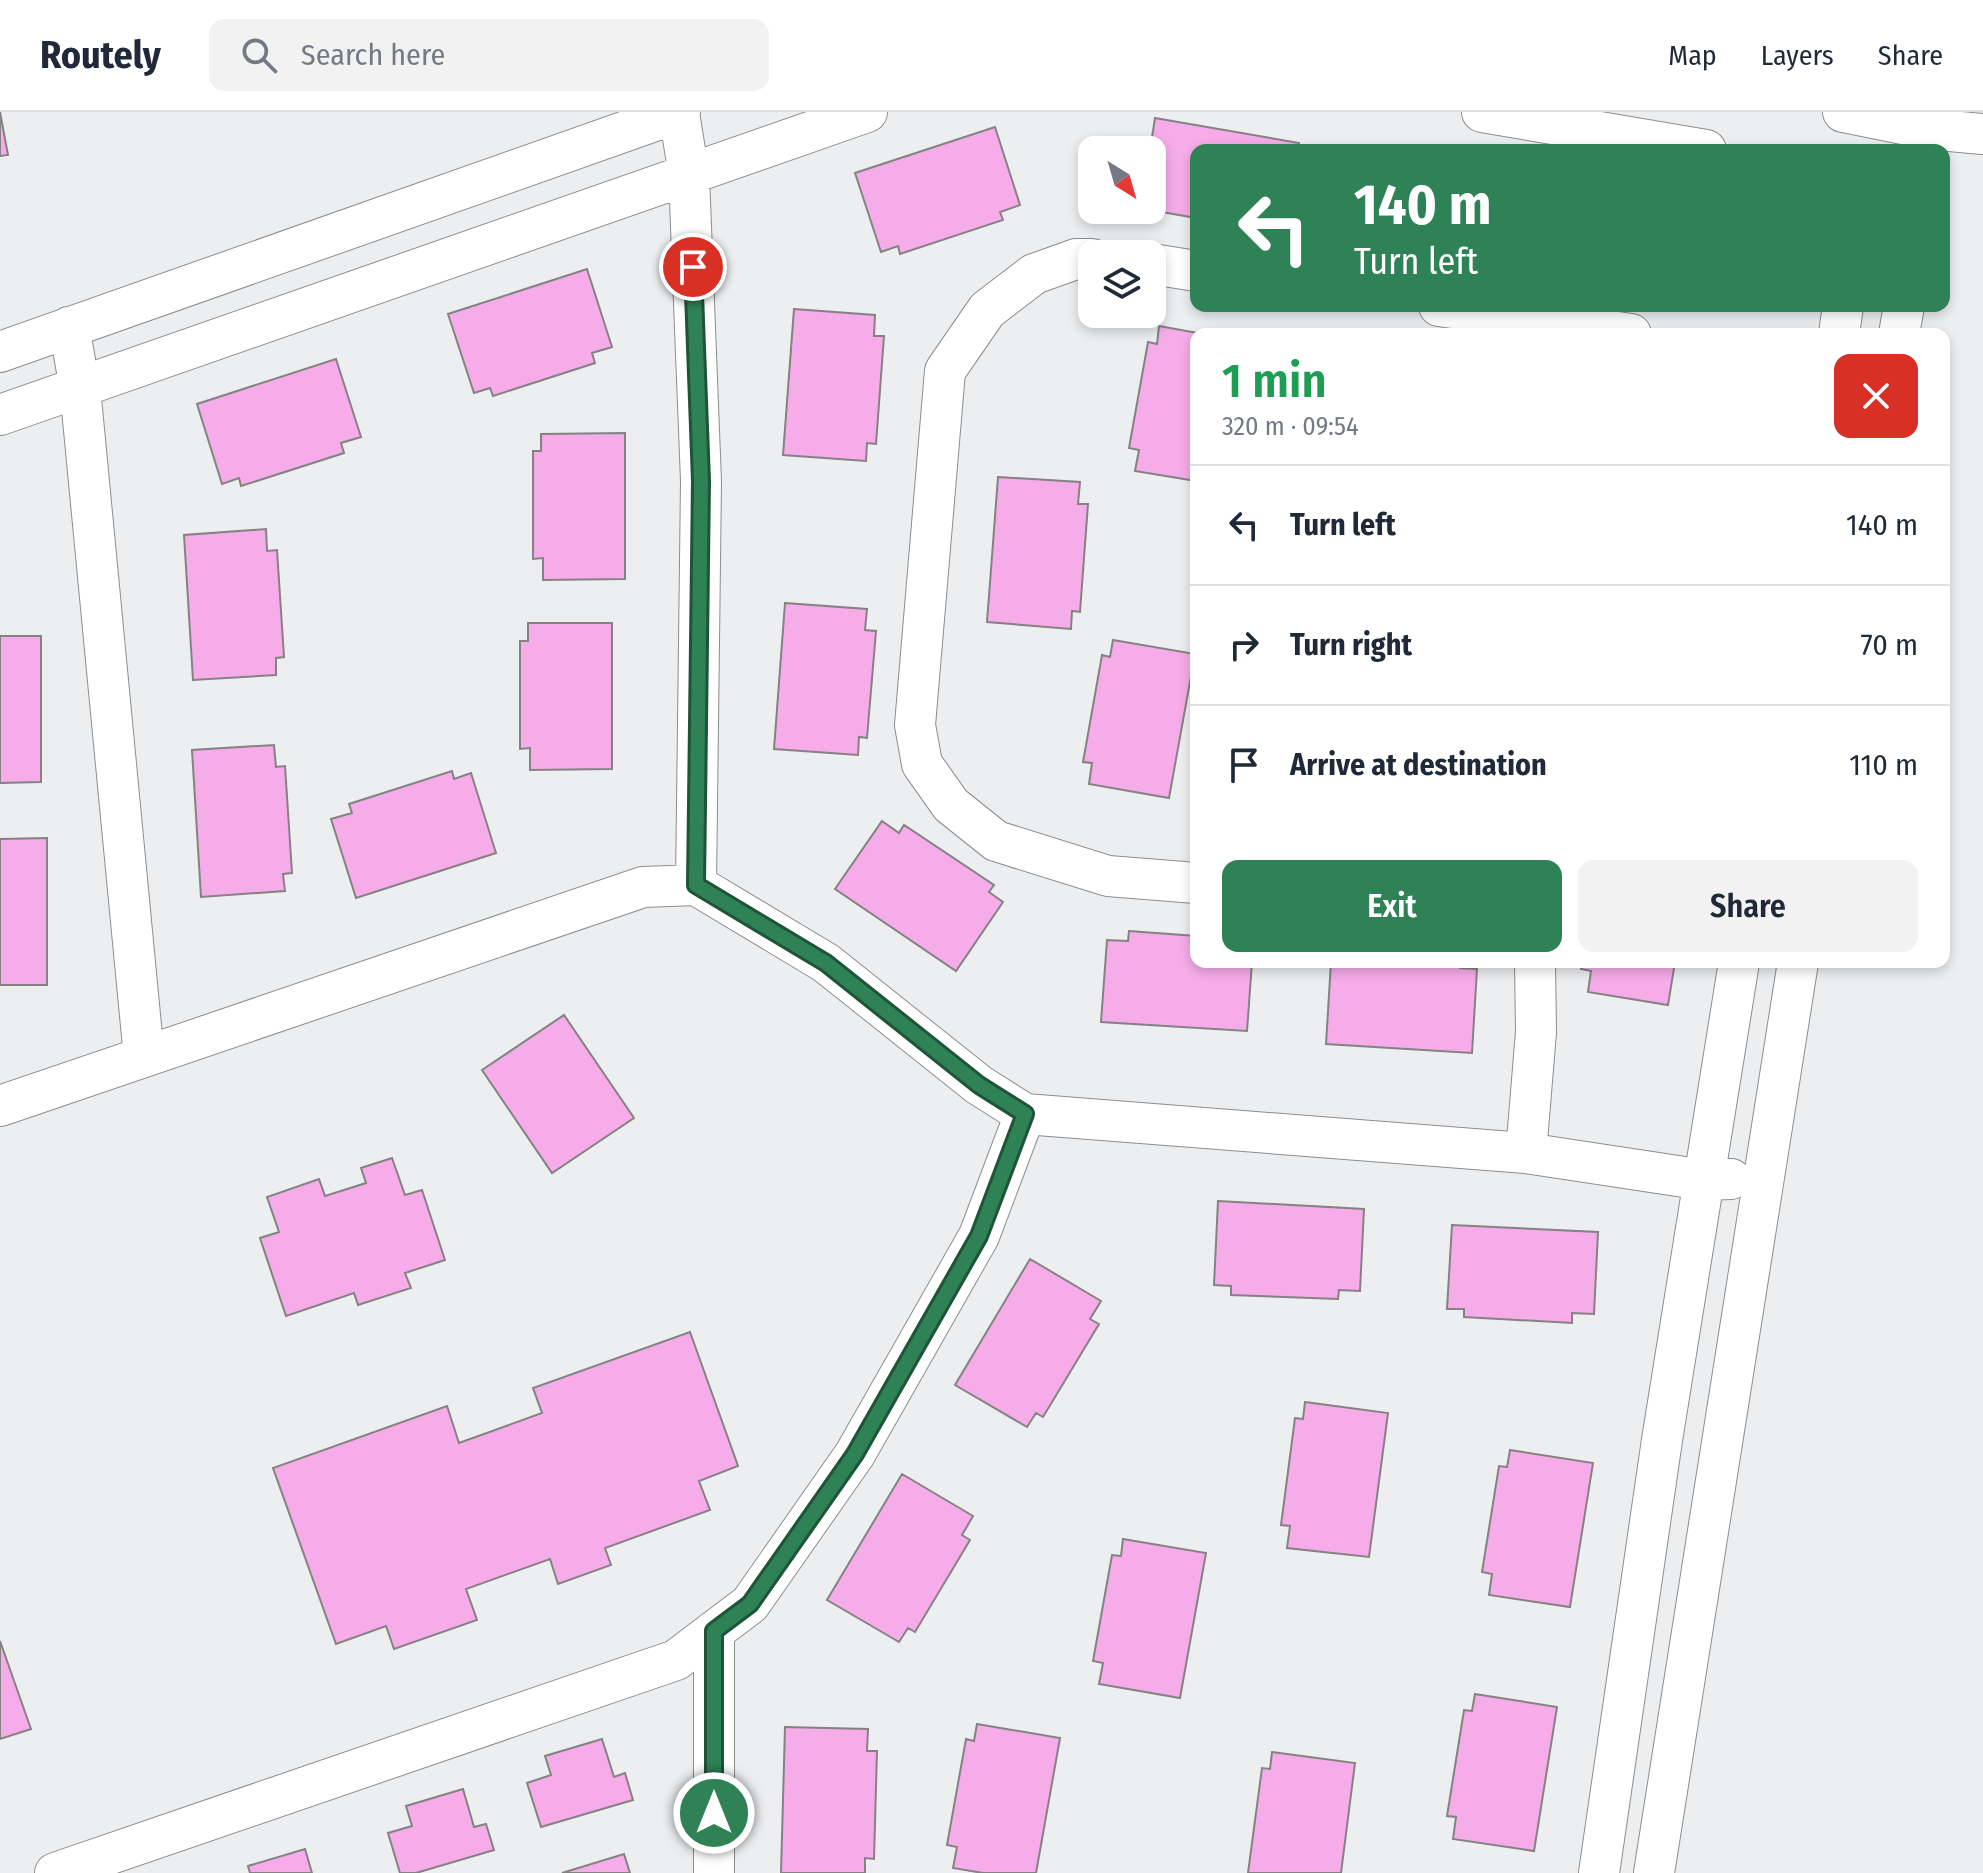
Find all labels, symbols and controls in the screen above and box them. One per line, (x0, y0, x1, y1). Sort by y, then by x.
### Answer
search box (209, 19, 769, 91)
text: Routely (40, 32, 161, 78)
icon: search (237, 33, 281, 77)
text: Search here (301, 37, 445, 73)
text: Map (1668, 39, 1717, 72)
text: Layers (1761, 39, 1834, 72)
text: Share (1878, 39, 1943, 72)
north arrow (1078, 136, 1166, 224)
map controls (1078, 136, 1166, 328)
text: 140 m (1354, 172, 1491, 239)
icon: left (1222, 176, 1326, 280)
pin (659, 233, 727, 301)
button: layers (1078, 240, 1166, 328)
text: Turn left (1354, 240, 1478, 284)
icon: arrive (671, 245, 715, 289)
text: 1 min (1222, 352, 1327, 410)
button: close (1834, 354, 1918, 438)
text: 320 m · 09:54 (1222, 411, 1358, 442)
icon: left (1222, 503, 1266, 547)
text: Turn left (1290, 507, 1396, 543)
text: 140 m (1846, 507, 1918, 543)
icon: right (1222, 623, 1266, 667)
text: Turn right (1290, 627, 1412, 663)
text: 70 m (1860, 627, 1918, 663)
icon: arrive (1222, 743, 1266, 787)
text: Arrive at destination (1290, 747, 1547, 783)
text: 110 m (1849, 747, 1918, 783)
button: Exit (1222, 860, 1562, 952)
button: Share (1578, 860, 1918, 952)
position arrow (672, 1771, 756, 1855)

